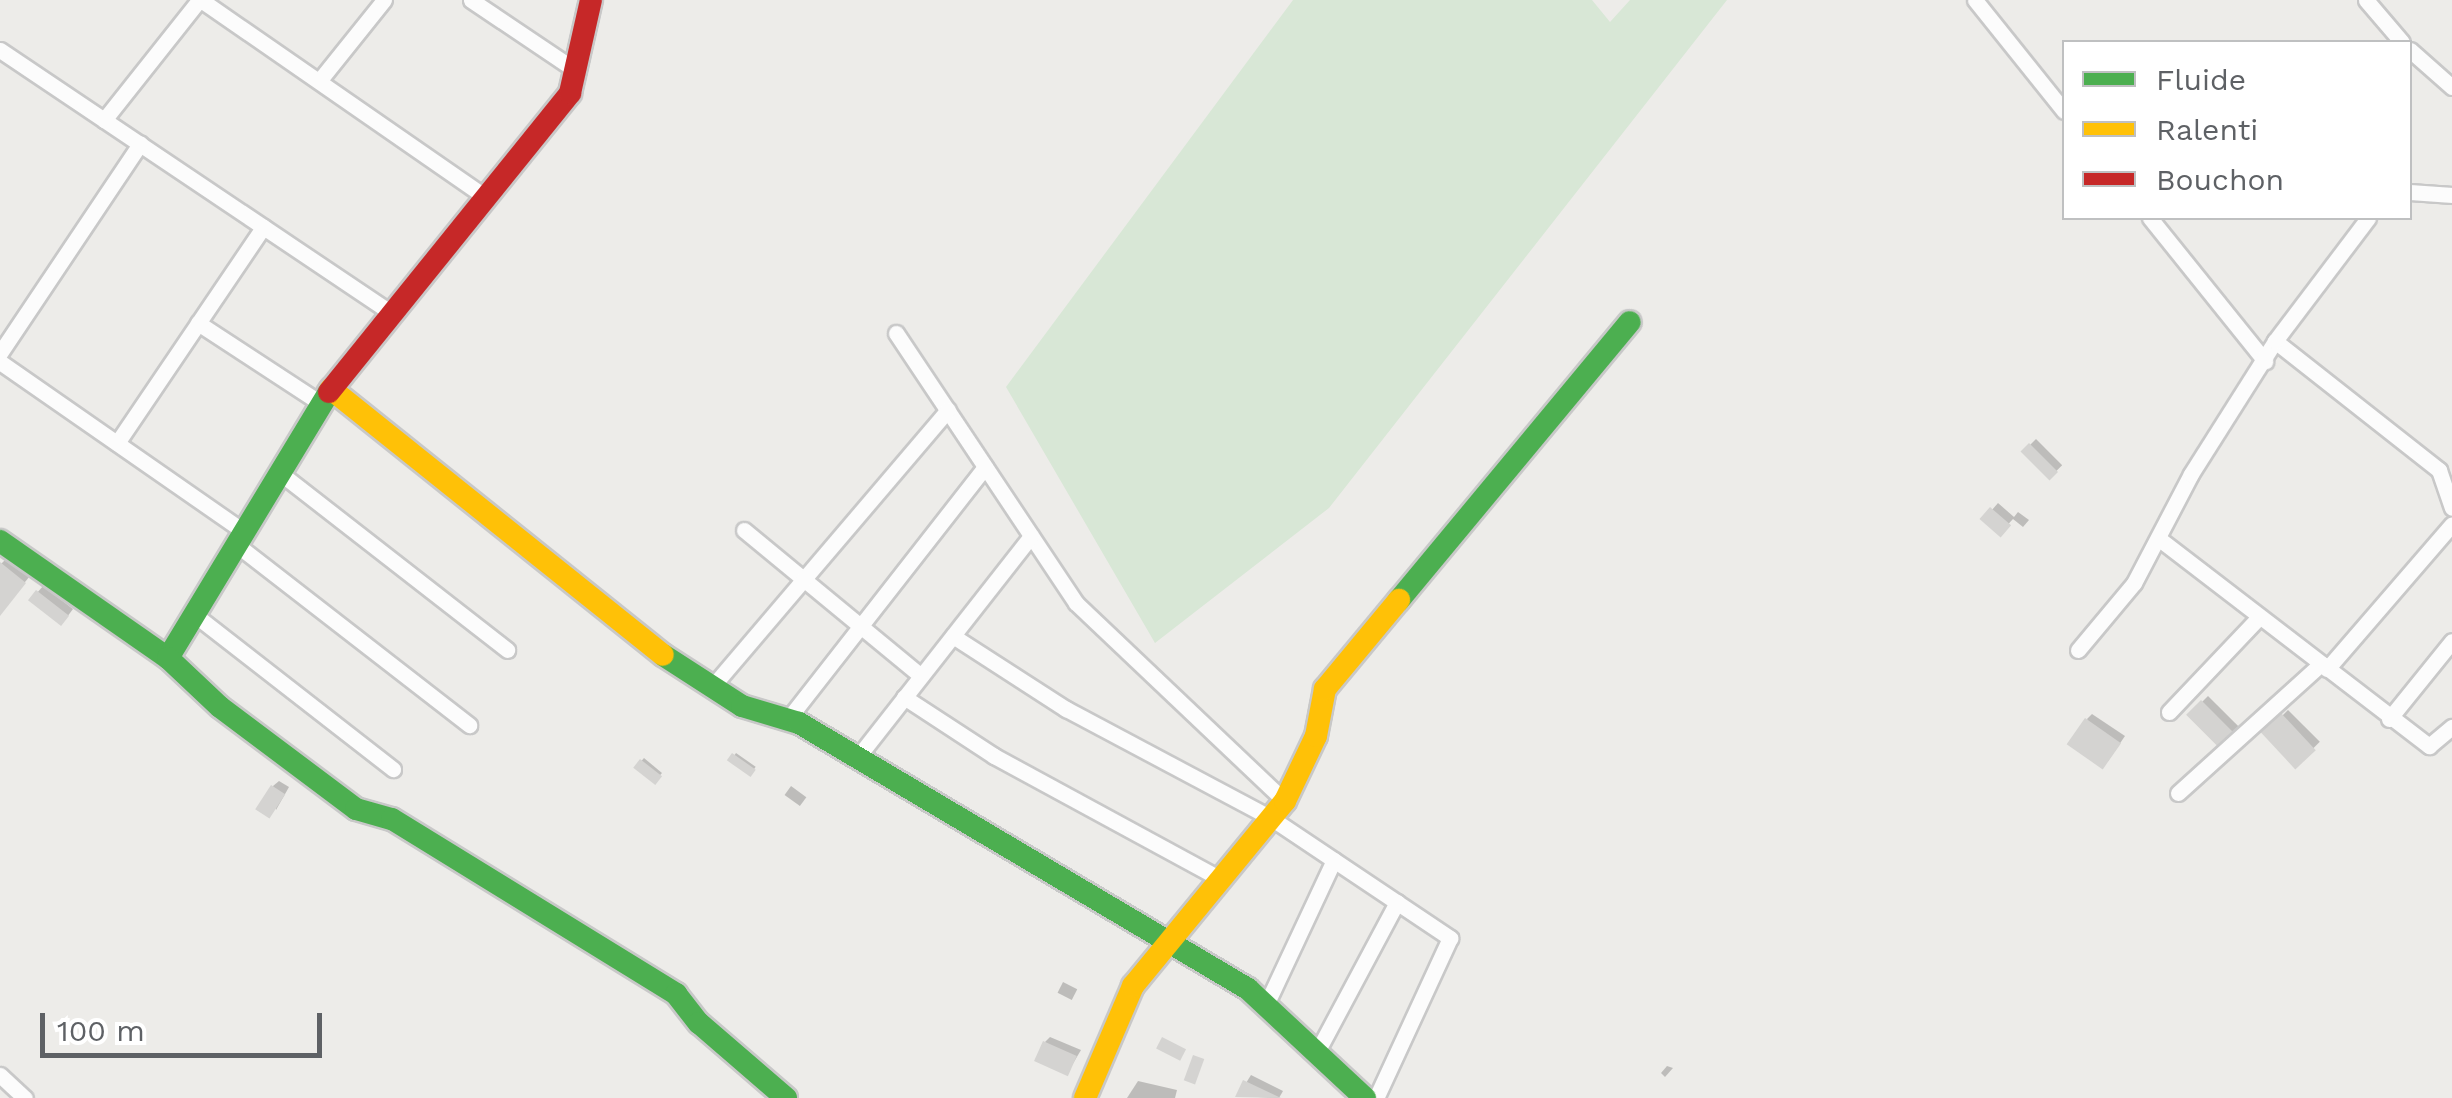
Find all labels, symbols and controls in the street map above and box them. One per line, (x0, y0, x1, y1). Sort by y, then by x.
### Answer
legend (2062, 40, 2412, 220)
text: Fluide (2156, 62, 2246, 97)
text: Ralenti (2156, 112, 2258, 147)
text: Bouchon (2156, 162, 2284, 197)
scale bar (45, 993, 328, 1055)
text: 100 m (57, 1013, 145, 1048)

